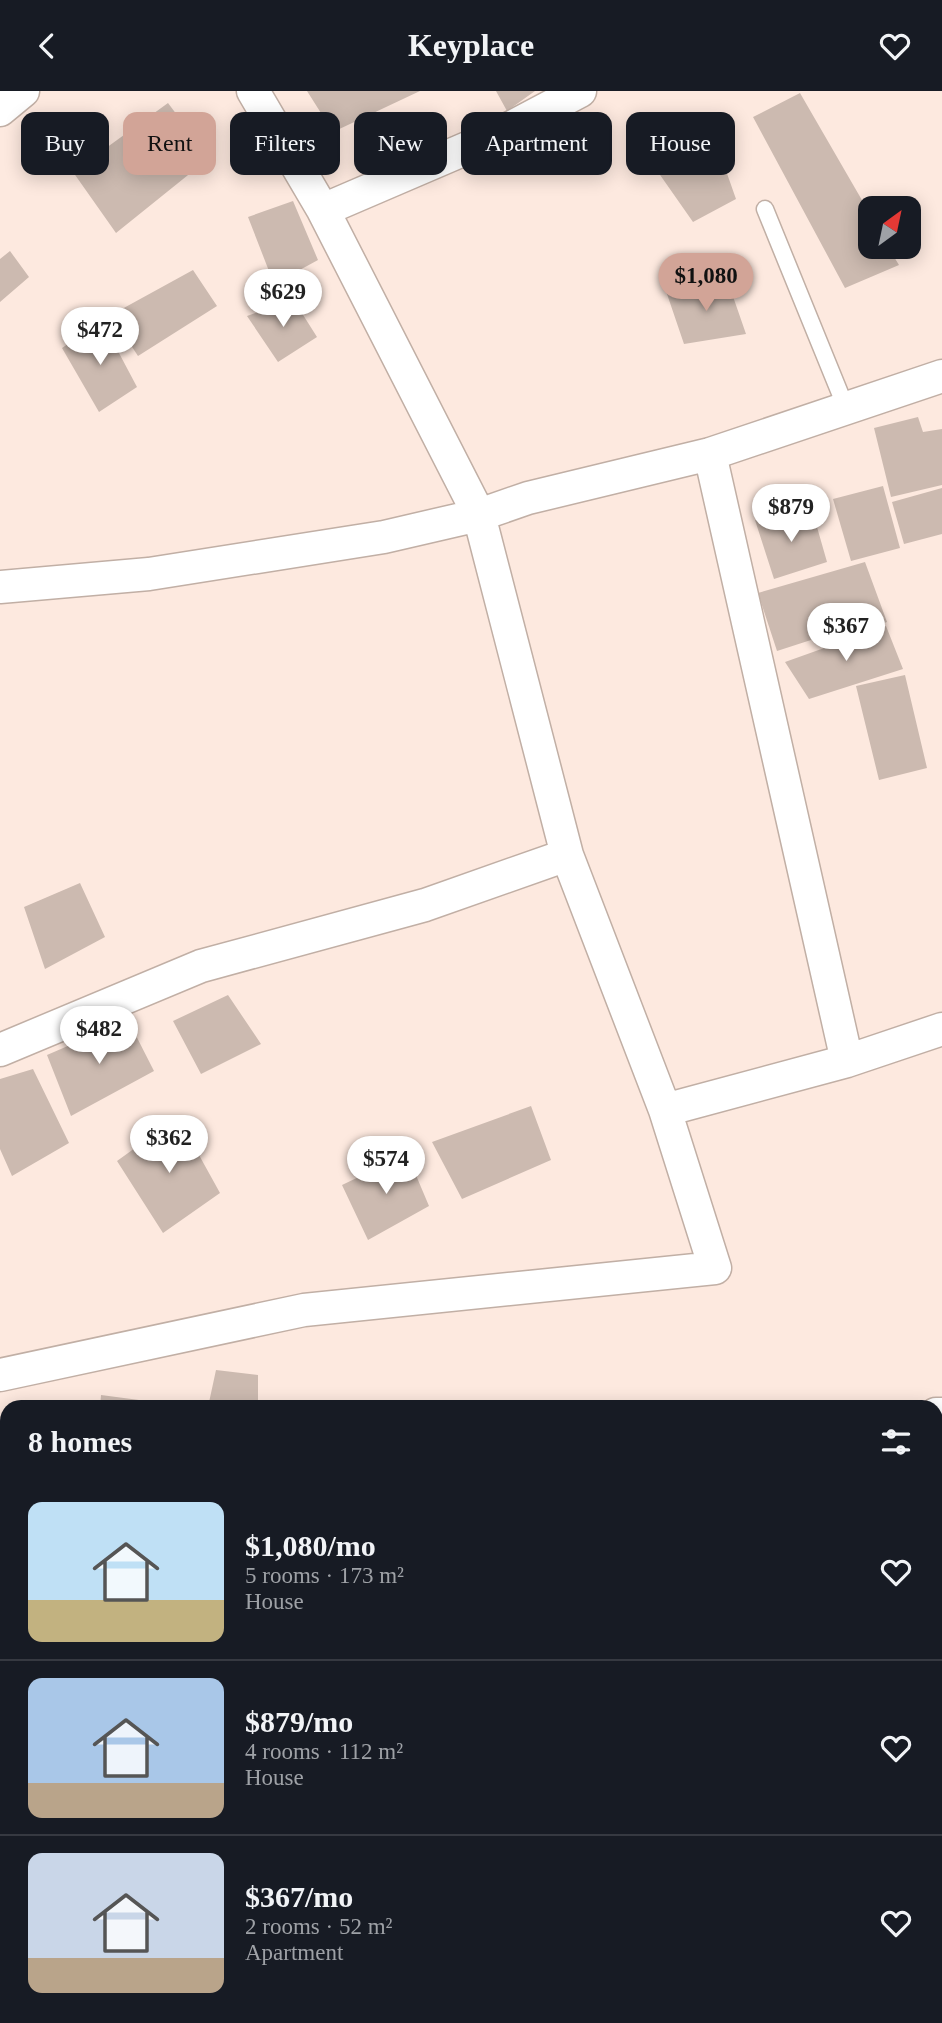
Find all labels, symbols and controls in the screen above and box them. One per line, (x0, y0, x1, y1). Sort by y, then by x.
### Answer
icon: back (28, 27, 66, 65)
text: Keyplace (408, 27, 534, 63)
icon: heart (876, 27, 914, 65)
chip: Buy (21, 112, 109, 175)
chip: Rent (123, 112, 216, 175)
chip: Filters (230, 112, 340, 175)
chip: New (354, 112, 447, 175)
chip: Apartment (461, 112, 612, 175)
chip: House (626, 112, 735, 175)
north arrow (858, 196, 920, 259)
map controls (858, 196, 921, 259)
pin: $1,080 (649, 253, 763, 313)
text: $1,080 (674, 263, 738, 288)
pin: $629 (242, 269, 324, 329)
text: $629 (260, 279, 306, 304)
pin: $472 (59, 307, 141, 367)
text: $472 (77, 317, 123, 342)
pin: $879 (750, 484, 832, 544)
text: $879 (768, 494, 814, 519)
pin: $367 (805, 603, 887, 663)
text: $367 (823, 613, 869, 638)
pin: $482 (58, 1007, 140, 1066)
text: $482 (76, 1016, 122, 1041)
pin: $362 (128, 1115, 210, 1175)
text: $362 (146, 1125, 192, 1150)
pin: $574 (345, 1137, 427, 1196)
text: $574 (363, 1146, 409, 1171)
icon: filters (877, 1423, 915, 1461)
text: 8 homes (28, 1425, 132, 1458)
text: $1,080/mo (245, 1529, 376, 1562)
icon: home (84, 1530, 168, 1614)
icon: heart (877, 1553, 915, 1591)
text: 5 rooms · 173 m² (245, 1563, 404, 1588)
text: House (245, 1589, 304, 1614)
text: $879/mo (245, 1705, 353, 1738)
icon: home (84, 1706, 168, 1790)
icon: heart (877, 1729, 915, 1767)
text: 4 rooms · 112 m² (245, 1739, 403, 1764)
text: House (245, 1765, 304, 1790)
text: $367/mo (245, 1880, 353, 1913)
icon: home (84, 1881, 168, 1965)
icon: heart (877, 1904, 915, 1942)
text: 2 rooms · 52 m² (245, 1914, 392, 1939)
text: Apartment (245, 1940, 343, 1965)

